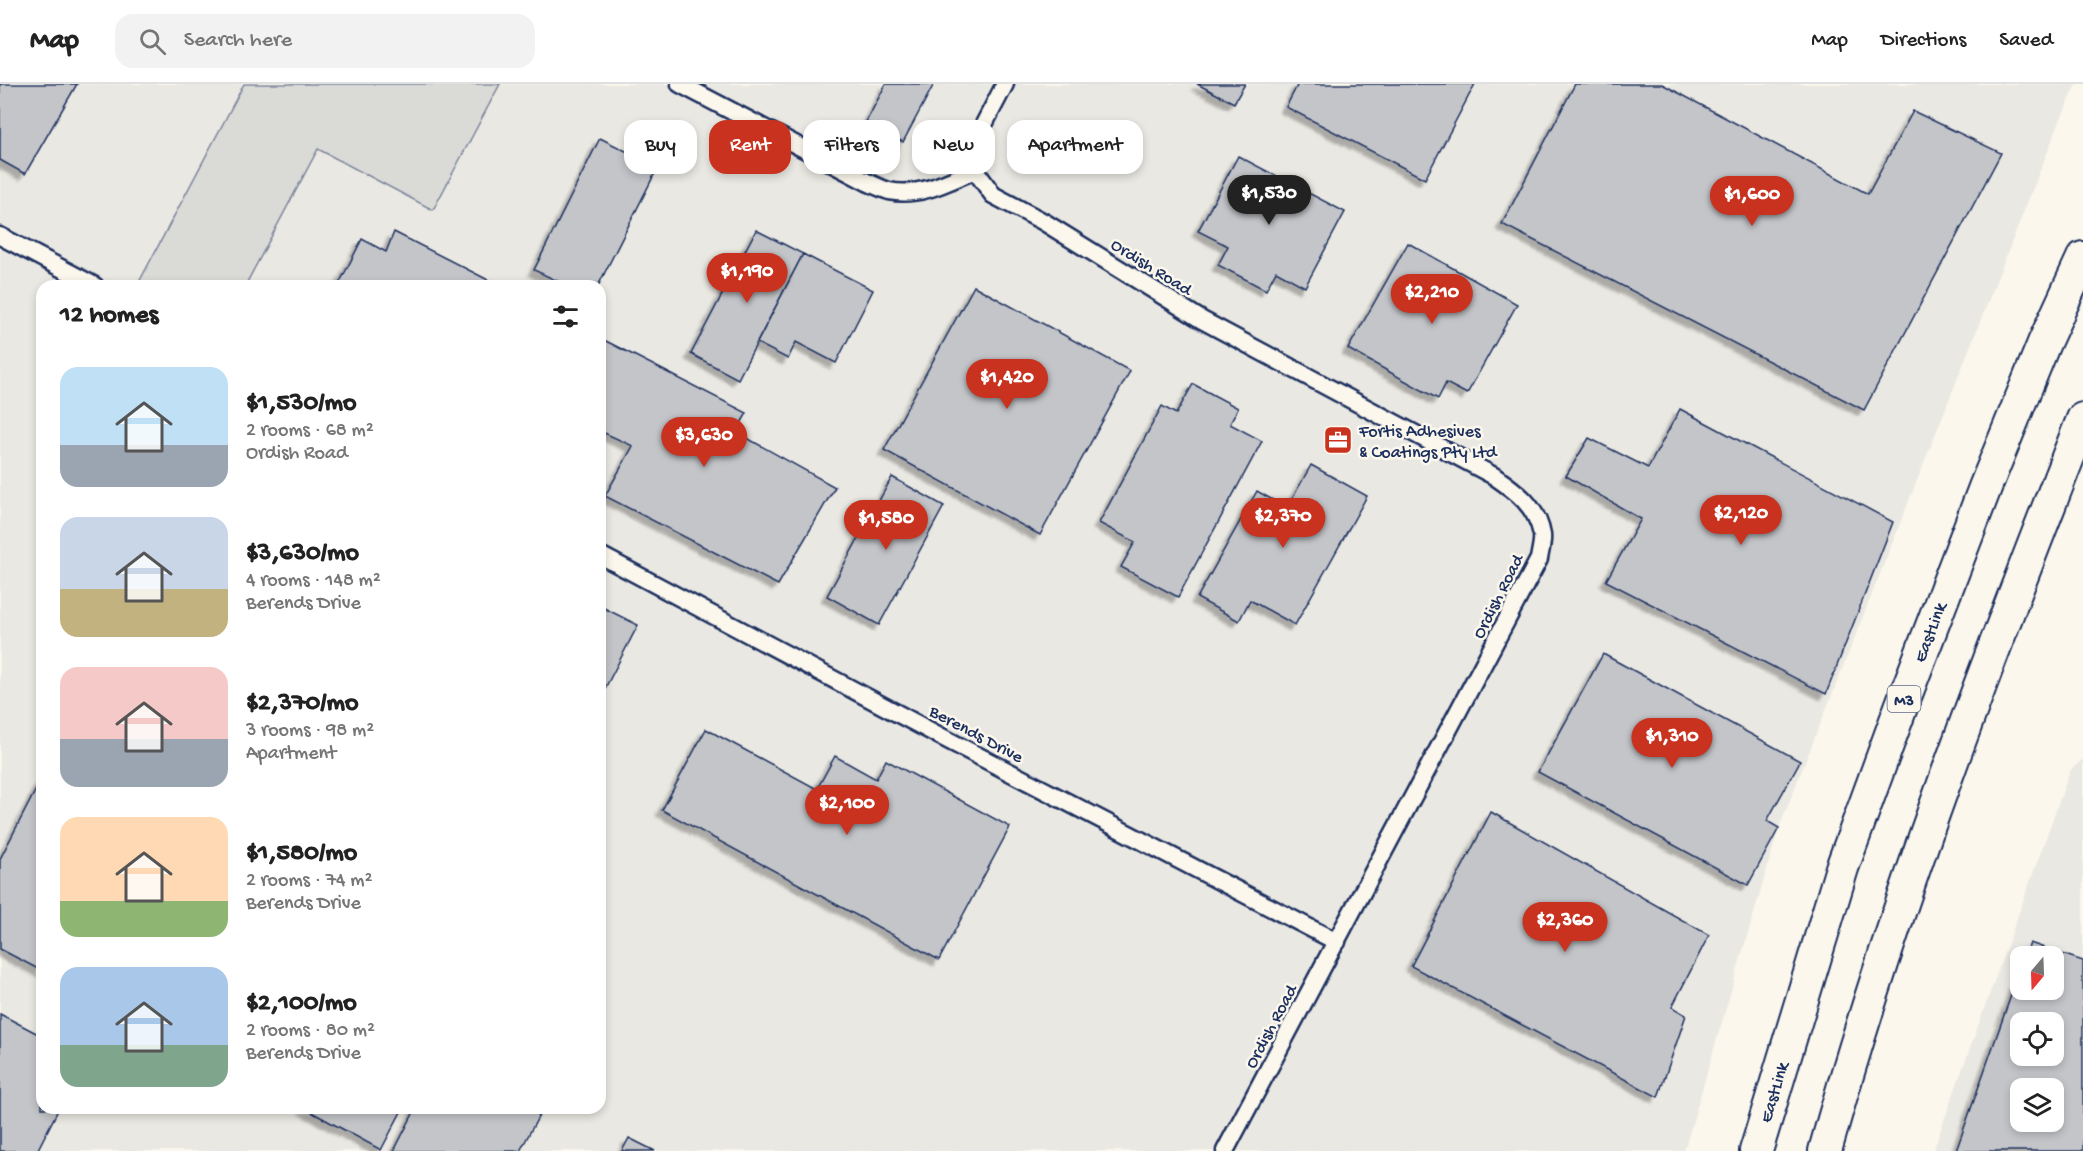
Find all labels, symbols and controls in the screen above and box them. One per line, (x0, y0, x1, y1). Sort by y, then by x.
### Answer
search box (115, 14, 535, 68)
text: Map (30, 25, 79, 58)
icon: search (136, 25, 169, 58)
text: Search here (184, 28, 292, 54)
text: Map (1811, 29, 1848, 54)
text: Directions (1881, 29, 1966, 54)
text: Saved (1999, 29, 2053, 54)
chip: Buy (624, 120, 697, 174)
chip: Rent (709, 120, 791, 174)
chip: Filters (803, 120, 900, 174)
chip: New (912, 120, 995, 174)
chip: Apartment (1007, 120, 1143, 174)
pin: $1,530 (1220, 175, 1318, 226)
pin: $1,600 (1703, 176, 1801, 227)
text: $1,530 (1241, 183, 1297, 206)
text: $1,600 (1724, 184, 1780, 207)
street label: Ordish Road (1106, 235, 1196, 302)
pin: $1,190 (698, 253, 796, 304)
text: $1,190 (721, 261, 773, 284)
pin: $2,210 (1383, 274, 1481, 325)
text: $2,210 (1405, 282, 1459, 305)
icon: filters (549, 300, 582, 333)
text: 12 homes (60, 301, 158, 332)
pin: $1,420 (958, 359, 1056, 410)
text: $1,420 (980, 367, 1034, 390)
text: $1,530/mo (246, 389, 356, 420)
icon: home (108, 391, 180, 463)
pin: $3,630 (655, 417, 753, 468)
text: 2 rooms · 68 m² (246, 420, 374, 443)
place label: Fortis Adhesives & Coatings Pty Ltd (1358, 422, 1498, 464)
office icon: Fortis Adhesives & Coatings Pty Ltd (1322, 424, 1354, 456)
text: $3,630 (675, 425, 733, 448)
text: Ordish Road (246, 443, 348, 466)
pin: $2,120 (1692, 495, 1790, 546)
pin: $2,370 (1234, 498, 1332, 549)
pin: $1,580 (837, 500, 935, 551)
text: $2,120 (1714, 503, 1768, 526)
text: $2,370 (1254, 506, 1312, 529)
text: $1,580 (858, 508, 914, 531)
text: $3,630/mo (246, 539, 359, 570)
icon: home (108, 541, 180, 613)
street label: Ordish Road (1469, 550, 1530, 643)
text: 4 rooms · 148 m² (246, 570, 381, 593)
text: Berends Drive (246, 593, 361, 616)
street label: EastLink (1910, 598, 1953, 666)
road number: M3 (1888, 686, 1920, 712)
text: $2,370/mo (246, 689, 359, 720)
icon: home (108, 691, 180, 763)
street label: Berends Drive (924, 701, 1027, 769)
pin: $1,310 (1623, 718, 1721, 769)
text: 3 rooms · 98 m² (246, 720, 374, 743)
text: $1,310 (1645, 726, 1699, 749)
text: Apartment (246, 743, 336, 766)
pin: $2,100 (798, 785, 896, 836)
text: $2,100 (819, 793, 875, 816)
text: $1,580/mo (246, 839, 357, 870)
icon: home (108, 841, 180, 913)
text: 2 rooms · 74 m² (246, 870, 372, 893)
text: Berends Drive (246, 893, 361, 916)
pin: $2,360 (1516, 902, 1614, 953)
text: $2,360 (1537, 910, 1593, 933)
north arrow (2010, 946, 2064, 1000)
map controls (2010, 946, 2064, 1132)
street label: Ordish Road (1241, 981, 1304, 1073)
text: $2,100/mo (246, 989, 357, 1020)
icon: home (108, 991, 180, 1063)
button: locate (2010, 1012, 2064, 1066)
text: 2 rooms · 80 m² (246, 1020, 375, 1043)
text: Berends Drive (246, 1043, 361, 1066)
street label: EastLink (1756, 1058, 1795, 1126)
button: layers (2010, 1078, 2064, 1132)

